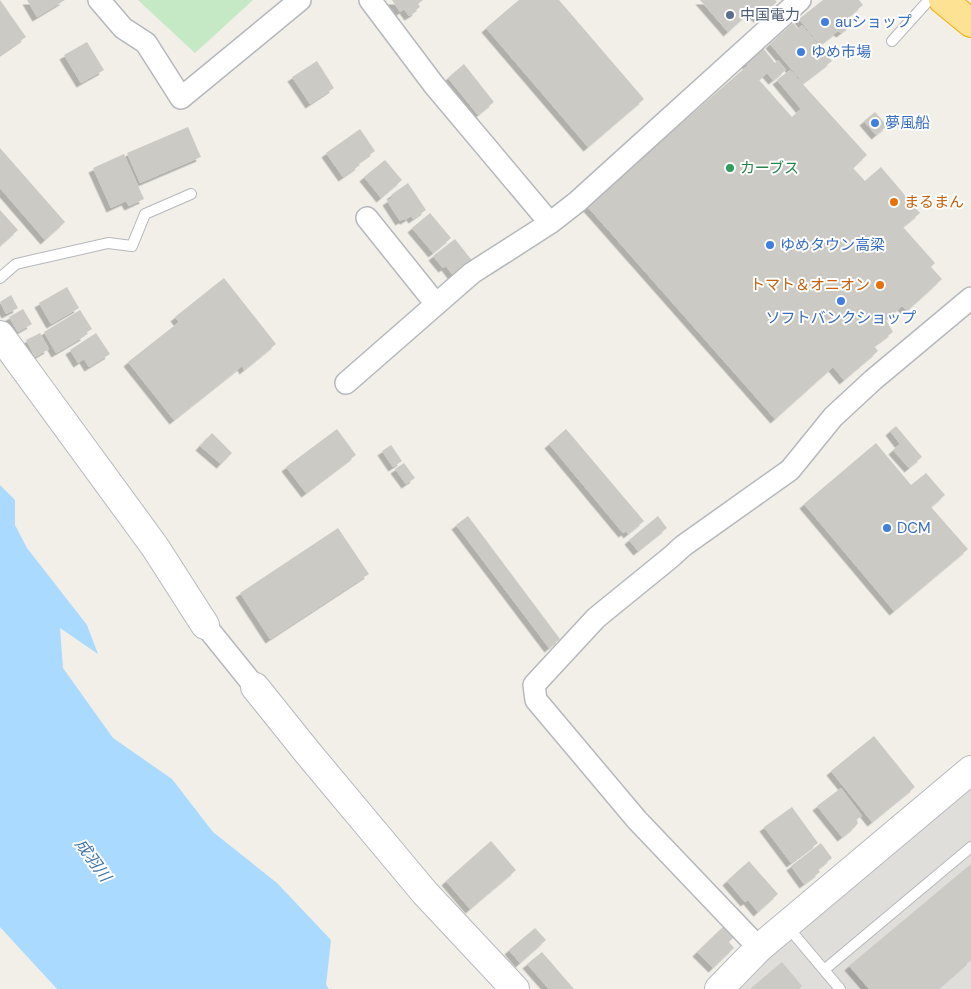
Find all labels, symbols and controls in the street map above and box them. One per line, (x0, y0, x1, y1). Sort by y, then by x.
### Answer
place label: 中国電力 (740, 5, 800, 25)
marker: 中国電力 (724, 9, 736, 21)
place label: auショップ (835, 12, 912, 32)
marker: auショップ (819, 16, 831, 28)
place label: ゆめ市場 (811, 42, 871, 62)
marker: ゆめ市場 (795, 46, 807, 58)
place label: 夢風船 (885, 113, 930, 133)
marker: 夢風船 (869, 117, 881, 129)
place label: カーブス (740, 158, 799, 178)
marker: カーブス (724, 162, 736, 174)
place label: まるまん (904, 192, 964, 212)
marker: まるまん (888, 196, 900, 208)
place label: ゆめタウン高梁 (780, 235, 885, 255)
marker: ゆめタウン高梁 (764, 239, 776, 251)
place label: トマト＆オニオン (750, 275, 870, 295)
marker: トマト＆オニオン (874, 279, 886, 291)
marker: ソフトバンクショップ (835, 295, 847, 307)
place label: ソフトバンクショップ (766, 308, 916, 328)
place label: DCM (897, 518, 931, 538)
marker: DCM (881, 522, 893, 534)
water label: 成羽川 (70, 834, 117, 887)

